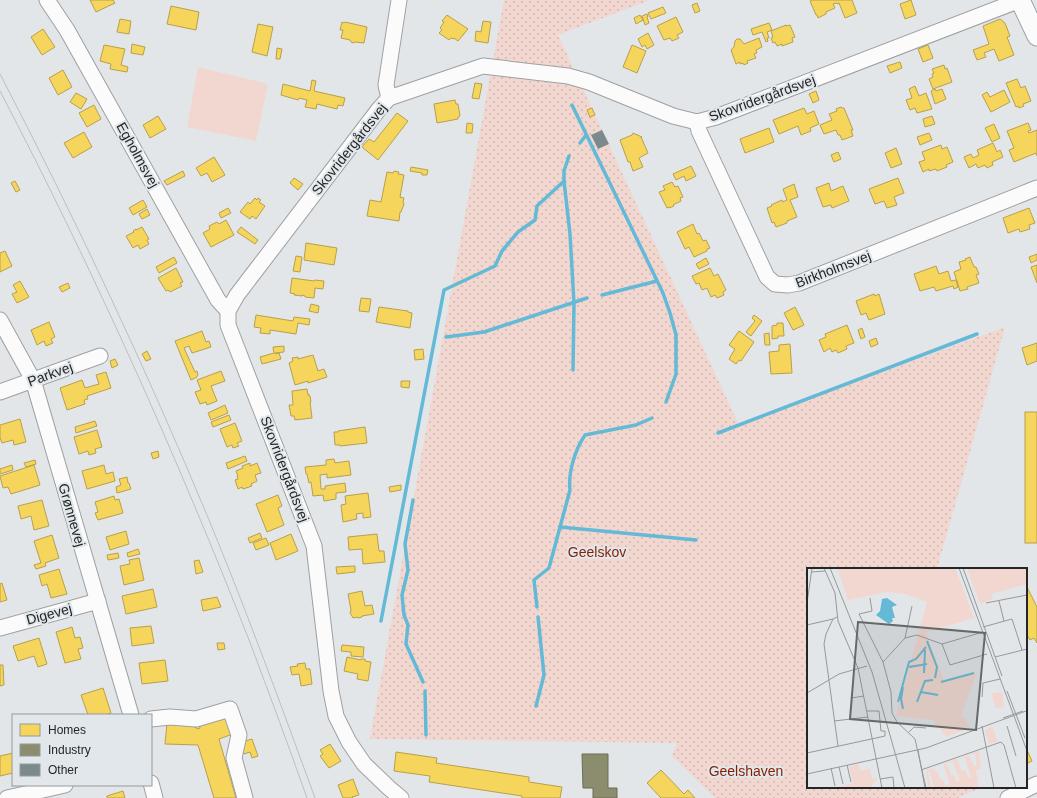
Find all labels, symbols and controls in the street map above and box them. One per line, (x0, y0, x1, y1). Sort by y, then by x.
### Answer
street label: Skovridergårdsvej (707, 71, 817, 125)
street label: Skovridergårdsvej (308, 100, 390, 198)
street label: Egholmsvej (113, 119, 163, 191)
street label: Birkholmsvej (793, 247, 873, 291)
street label: Parkvej (25, 358, 75, 390)
street label: Skovridergårdsvej (257, 414, 313, 524)
street label: Grønnevej (55, 481, 89, 549)
park label: Geelskov (568, 544, 626, 560)
inset map (807, 568, 1027, 788)
street label: Digevej (24, 600, 74, 628)
legend (12, 714, 152, 786)
text: Homes (48, 723, 86, 737)
text: Industry (48, 743, 91, 757)
text: Other (48, 763, 78, 777)
park label: Geelshaven (709, 763, 783, 779)

